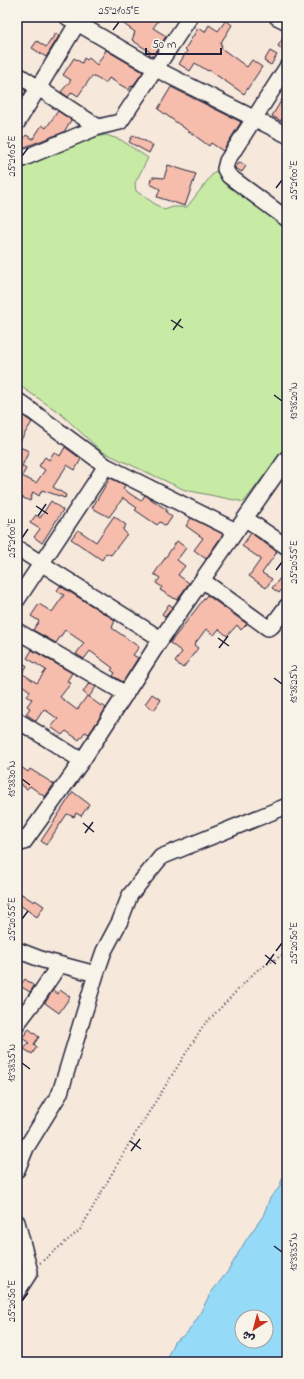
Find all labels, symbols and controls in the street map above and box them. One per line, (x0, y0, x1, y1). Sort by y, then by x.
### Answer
text: 25°21'05"E (98, 4, 140, 19)
scale bar (146, 30, 221, 56)
text: 50 m (152, 36, 176, 54)
text: 25°21'05"E (5, 135, 20, 177)
text: 25°21'00"E (287, 160, 302, 200)
text: 13°38'20"N (287, 382, 302, 420)
text: 25°21'00"E (5, 518, 20, 558)
text: 25°20'55"E (287, 540, 302, 584)
text: 13°38'25"N (287, 664, 302, 703)
text: 13°38'30"N (5, 761, 20, 797)
text: 25°20'55"E (5, 897, 20, 941)
text: 25°20'50"E (287, 922, 302, 964)
text: 13°38'35"N (5, 1044, 20, 1082)
text: 13°38'35"N (287, 1233, 302, 1271)
text: 25°20'50"E (5, 1280, 20, 1322)
north arrow (234, 1309, 274, 1349)
text: ش (239, 1326, 258, 1346)

